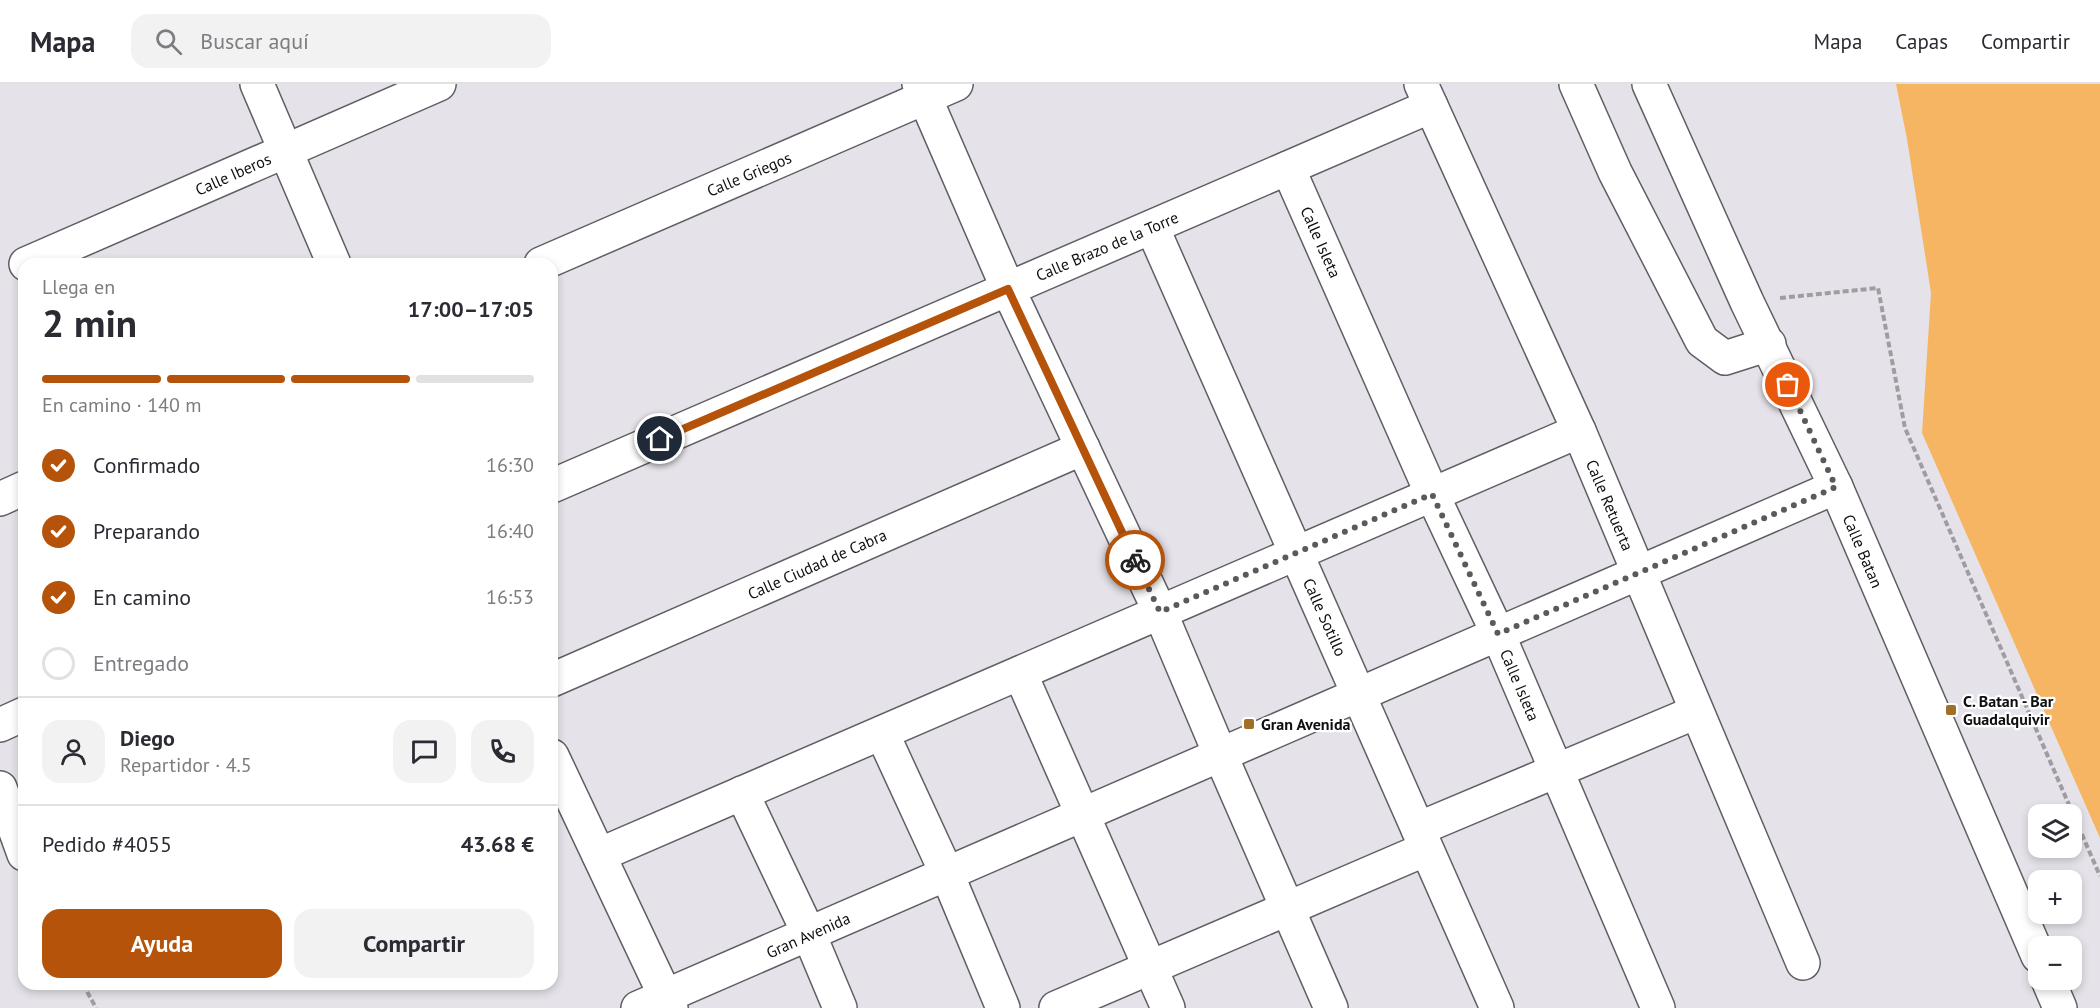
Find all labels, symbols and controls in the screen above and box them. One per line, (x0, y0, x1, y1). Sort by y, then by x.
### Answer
search box (131, 14, 551, 68)
text: Mapa (30, 23, 95, 60)
icon: search (152, 25, 185, 58)
text: Buscar aquí (200, 27, 309, 55)
text: Mapa (1814, 28, 1862, 55)
text: Capas (1895, 28, 1948, 55)
text: Compartir (1981, 28, 2070, 55)
street label: Calle Griegos (704, 147, 795, 201)
street label: Calle Iberos (192, 148, 274, 200)
street label: Calle Isleta (1296, 203, 1346, 281)
street label: Calle Brazo de la Torre (1033, 207, 1181, 285)
text: Llega en (42, 274, 115, 300)
text: 17:00–17:05 (408, 295, 534, 323)
text: 2 min (42, 297, 137, 348)
pin (1762, 359, 1813, 410)
icon: bag (1771, 368, 1804, 401)
text: En camino · 140 m (42, 392, 202, 418)
pin (634, 413, 685, 464)
icon: home (643, 422, 676, 455)
icon: check (42, 449, 75, 482)
text: Confirmado (93, 451, 200, 479)
text: 16:30 (486, 452, 534, 478)
street label: Calle Retuerta (1582, 456, 1638, 554)
street label: Calle Batan (1839, 511, 1887, 591)
icon: check (42, 515, 75, 548)
text: Preparando (93, 517, 200, 545)
text: 16:40 (486, 518, 534, 544)
street label: Calle Ciudad de Cabra (744, 524, 890, 604)
courier (1105, 530, 1165, 590)
icon: bike (1119, 544, 1152, 577)
street label: Calle Sotillo (1299, 575, 1351, 659)
icon: check (42, 581, 75, 614)
text: En camino (93, 583, 191, 611)
text: 16:53 (486, 584, 534, 610)
street label: Calle Isleta (1496, 646, 1544, 724)
text: Entregado (93, 649, 189, 677)
place label: C. Batan - Bar Guadalquivir (1963, 691, 2054, 729)
marker: C. Batan - Bar Guadalquivir (1944, 703, 1958, 717)
place label: Gran Avenida (1261, 714, 1351, 734)
marker: Gran Avenida (1242, 717, 1256, 731)
button: person (42, 720, 105, 783)
button: chat (393, 720, 456, 783)
button: phone (471, 720, 534, 783)
text: Diego (120, 724, 175, 752)
text: Repartidor · 4.5 (120, 752, 252, 778)
map controls (2028, 804, 2082, 990)
button: layers (2028, 804, 2082, 858)
text: Pedido #4055 (42, 830, 172, 858)
text: 43.68 € (461, 830, 534, 858)
button: + (2028, 870, 2082, 924)
street label: Gran Avenida (763, 908, 853, 962)
button: Ayuda (42, 909, 282, 978)
button: Compartir (294, 909, 534, 978)
button: − (2028, 936, 2082, 990)

